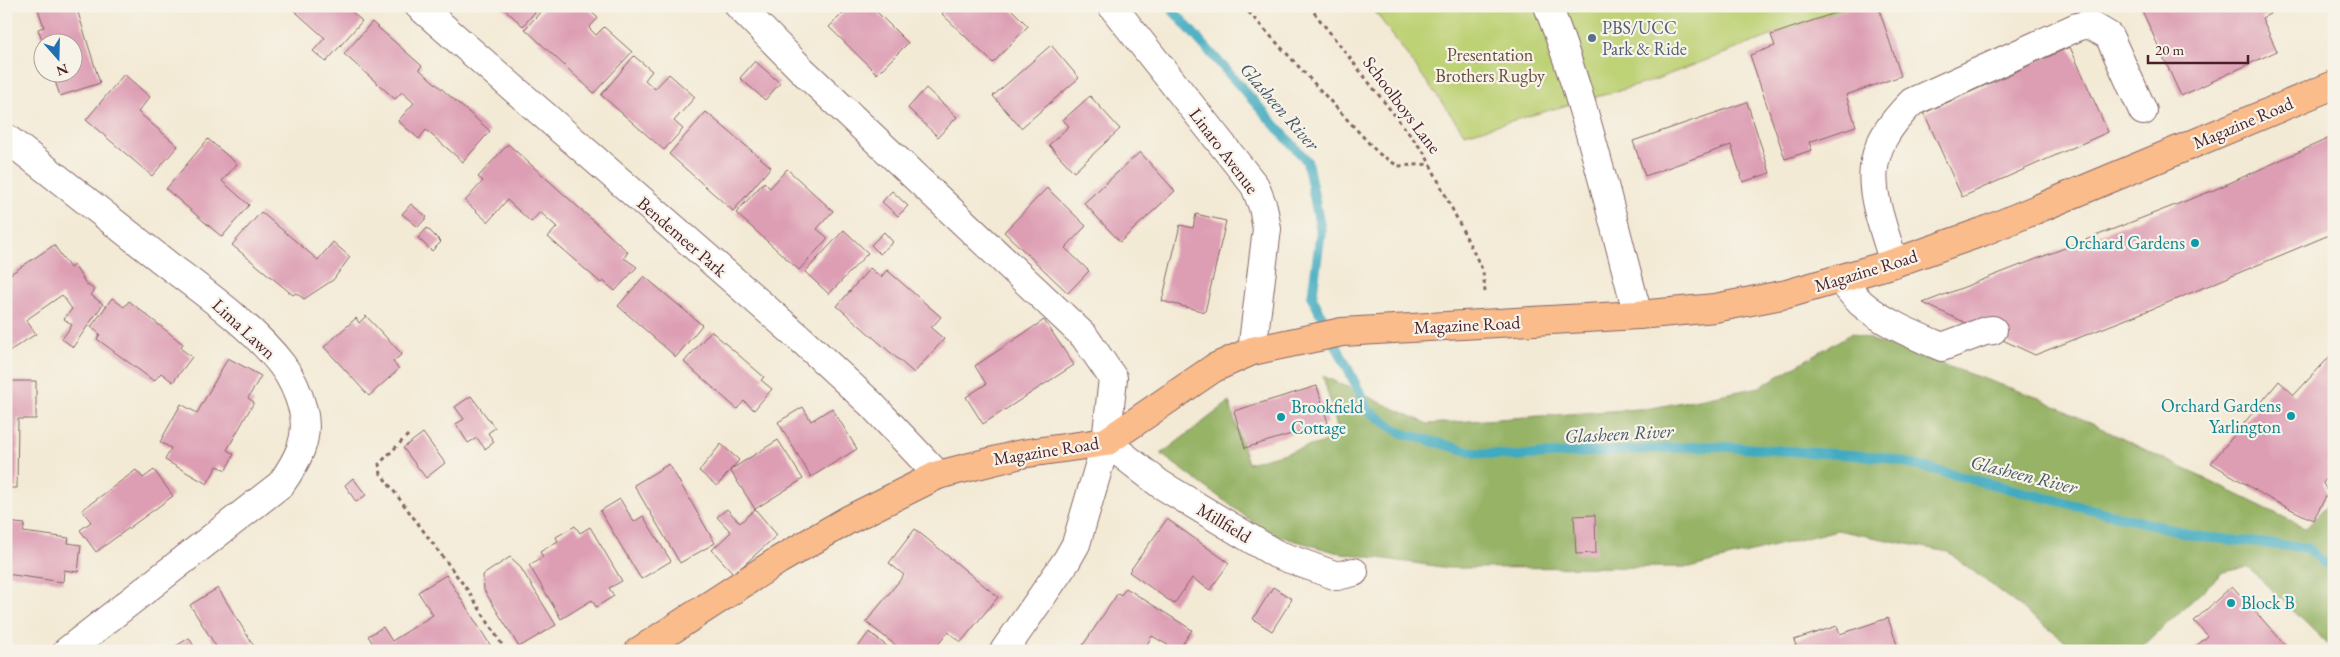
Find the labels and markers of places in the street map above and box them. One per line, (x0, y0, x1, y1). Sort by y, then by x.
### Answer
place label: PBS/UCC Park & Ride (1602, 16, 1687, 60)
marker: PBS/UCC Park & Ride (1586, 32, 1598, 44)
place label: Orchard Gardens (2065, 231, 2185, 254)
marker: Orchard Gardens (2189, 237, 2201, 249)
place label: Orchard Gardens Yarlington (2161, 394, 2281, 438)
place label: Brookfield Cottage (1291, 395, 1364, 439)
marker: Orchard Gardens Yarlington (2285, 410, 2297, 422)
marker: Brookfield Cottage (1275, 411, 1287, 423)
place label: Block B (2241, 591, 2295, 614)
marker: Block B (2225, 597, 2237, 609)

